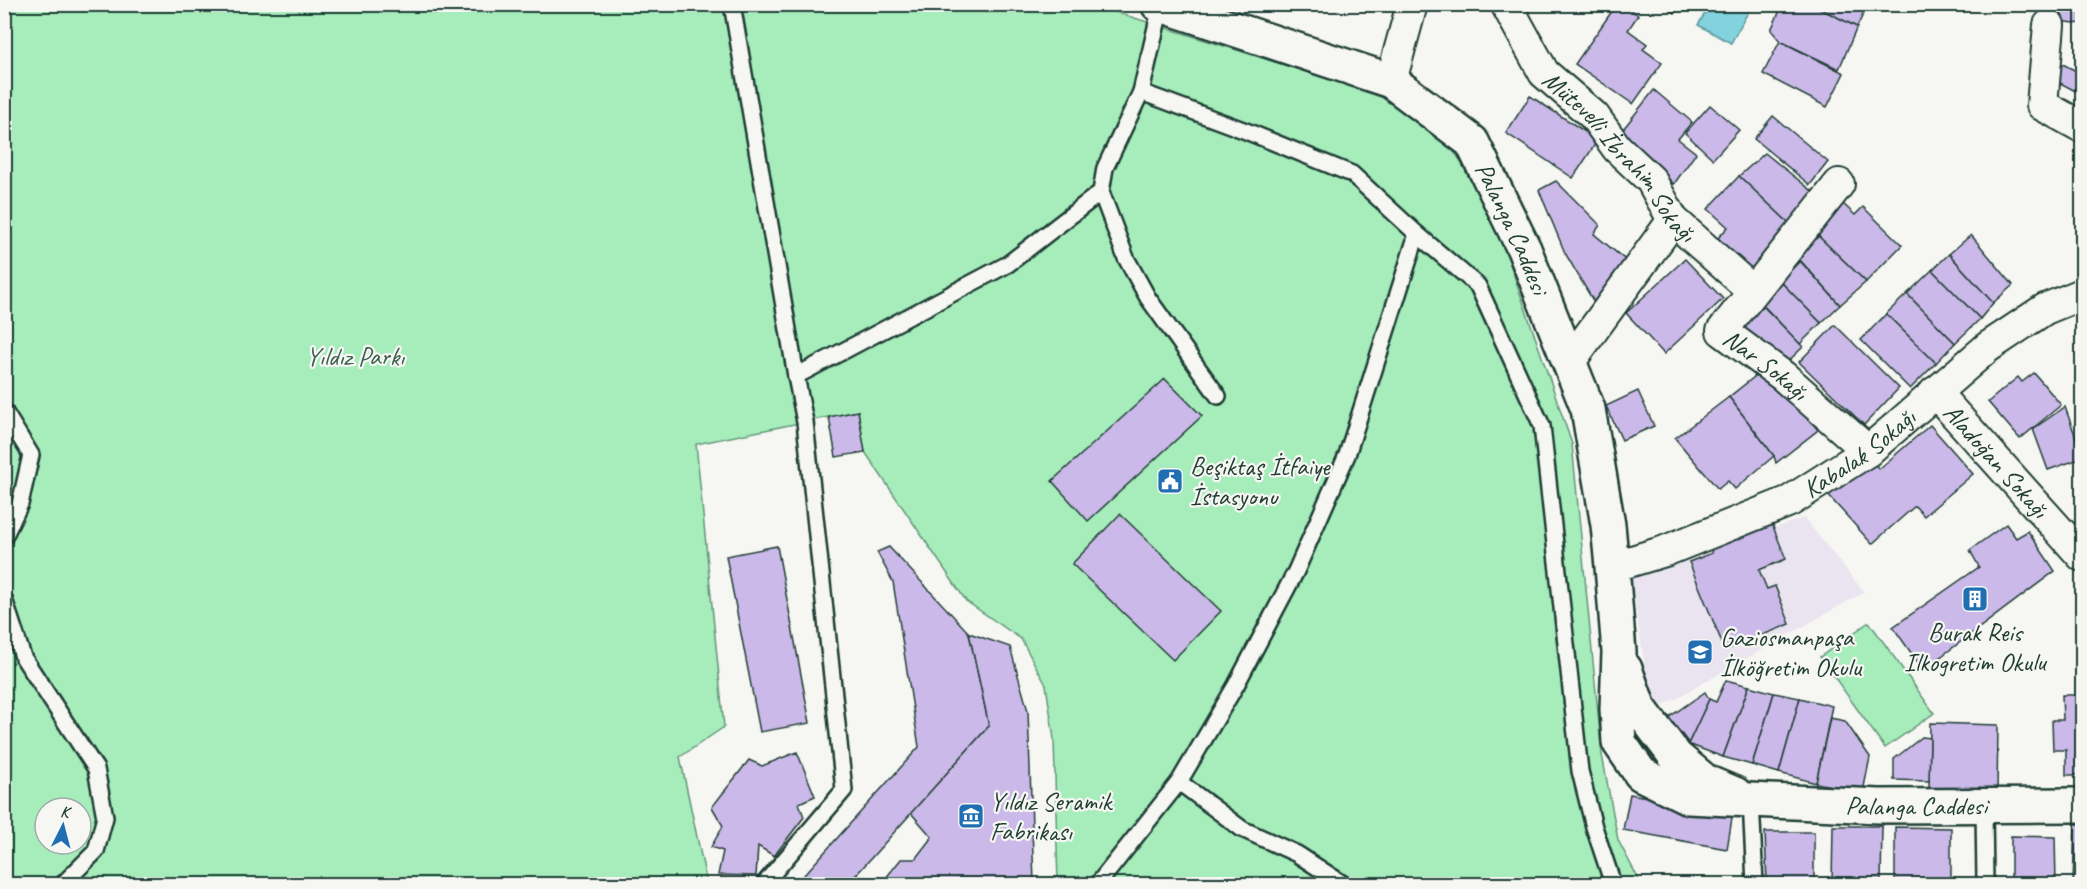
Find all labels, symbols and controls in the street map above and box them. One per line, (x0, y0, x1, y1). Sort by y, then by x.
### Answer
street label: Mütevelli İbrahim Sokağı (1536, 63, 1703, 250)
street label: Palanga Caddesi (1467, 157, 1557, 302)
street label: Nar Sokağı (1717, 322, 1816, 408)
park label: Yıldız Parkı (306, 340, 405, 373)
street label: Aladoğan Sokağı (1936, 397, 2057, 526)
street label: Kabalak Sokağı (1797, 401, 1923, 505)
place label: Beşiktaş İtfaiye İstasyonu (1190, 450, 1331, 513)
public building icon: Beşiktaş İtfaiye İstasyonu (1155, 466, 1185, 496)
building icon: Burak Reis Ilkogretim Okulu (1960, 584, 1990, 614)
place label: Burak Reis Ilkogretim Okulu (1904, 616, 2048, 679)
place label: Gaziosmanpaşa İlköğretim Okulu (1720, 621, 1862, 684)
school or university icon: Gaziosmanpaşa İlköğretim Okulu (1685, 637, 1715, 667)
place label: Yıldız Seramik Fabrikası (990, 785, 1114, 848)
street label: Palanga Caddesi (1845, 788, 1990, 823)
north arrow (33, 796, 93, 856)
museum icon: Yıldız Seramik Fabrikası (956, 801, 986, 831)
text: K (59, 802, 73, 823)

